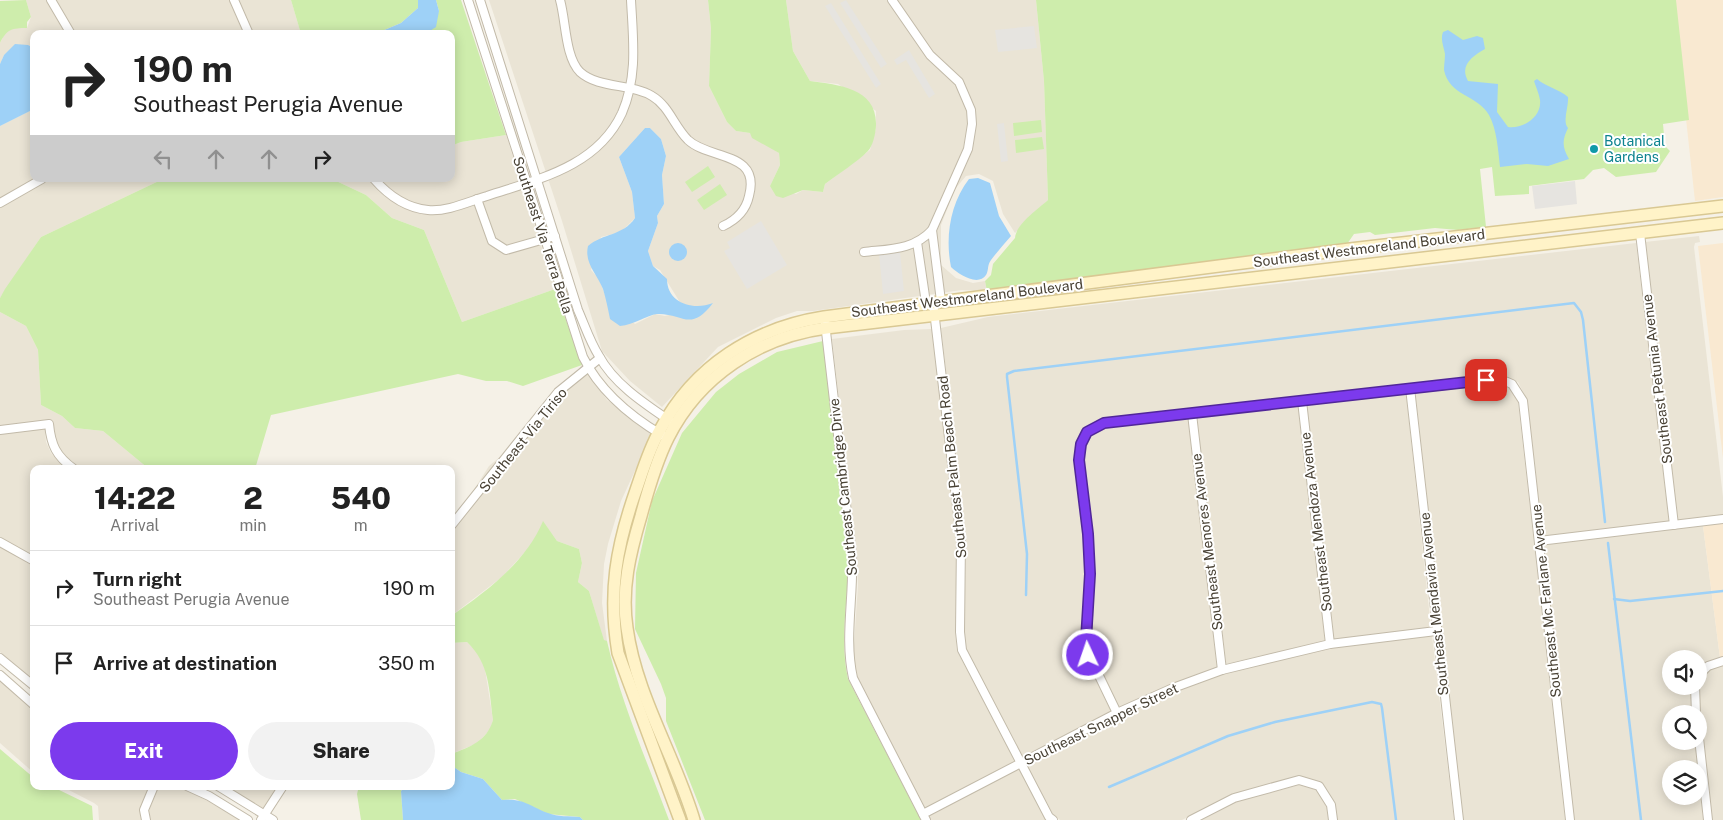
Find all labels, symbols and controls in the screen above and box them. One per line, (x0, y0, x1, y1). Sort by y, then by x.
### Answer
text: 190 m (133, 49, 233, 90)
icon: right (50, 50, 115, 115)
text: Southeast Perugia Avenue (133, 91, 403, 117)
place label: Botanical Gardens (1604, 133, 1665, 165)
marker: Botanical Gardens (1588, 143, 1600, 155)
icon: left (149, 145, 177, 173)
icon: ahead (202, 145, 230, 173)
icon: ahead (255, 145, 283, 173)
icon: right (308, 145, 336, 173)
street label: Southeast Via Terra Bella (510, 154, 576, 316)
street label: Southeast Westmoreland Boulevard (1252, 226, 1486, 270)
street label: Southeast Westmoreland Boulevard (850, 276, 1084, 320)
street label: Southeast Petunia Avenue (1639, 293, 1675, 465)
pin (1465, 359, 1507, 401)
icon: arrive (1472, 366, 1500, 394)
street label: Southeast Palm Beach Road (934, 375, 970, 559)
street label: Southeast Via Tiriso (476, 385, 570, 495)
street label: Southeast Cambridge Drive (826, 397, 860, 577)
street label: Southeast Mendoza Avenue (1297, 431, 1335, 613)
street label: Southeast Menores Avenue (1188, 453, 1226, 631)
text: 14:22 (94, 480, 176, 516)
text: 2 (243, 480, 263, 516)
text: 540 (330, 480, 391, 516)
street label: Southeast Mc Farlane Avenue (1528, 504, 1564, 698)
street label: Southeast Mendavia Avenue (1416, 512, 1452, 696)
text: Arrival (110, 516, 159, 535)
text: min (239, 516, 267, 535)
text: m (354, 516, 368, 535)
text: Turn right (93, 568, 182, 590)
icon: right (50, 574, 78, 602)
text: 190 m (383, 577, 435, 599)
text: Southeast Perugia Avenue (93, 590, 289, 609)
position arrow (1061, 628, 1113, 680)
icon: arrive (50, 649, 78, 677)
map controls (1662, 650, 1707, 805)
button: sound (1662, 650, 1707, 695)
text: Arrive at destination (93, 652, 277, 674)
text: 350 m (378, 652, 435, 674)
street label: Southeast Snapper Street (1021, 680, 1181, 768)
button: search (1662, 705, 1707, 750)
button: Exit (50, 722, 238, 780)
button: Share (248, 722, 435, 780)
button: layers (1662, 760, 1707, 805)

